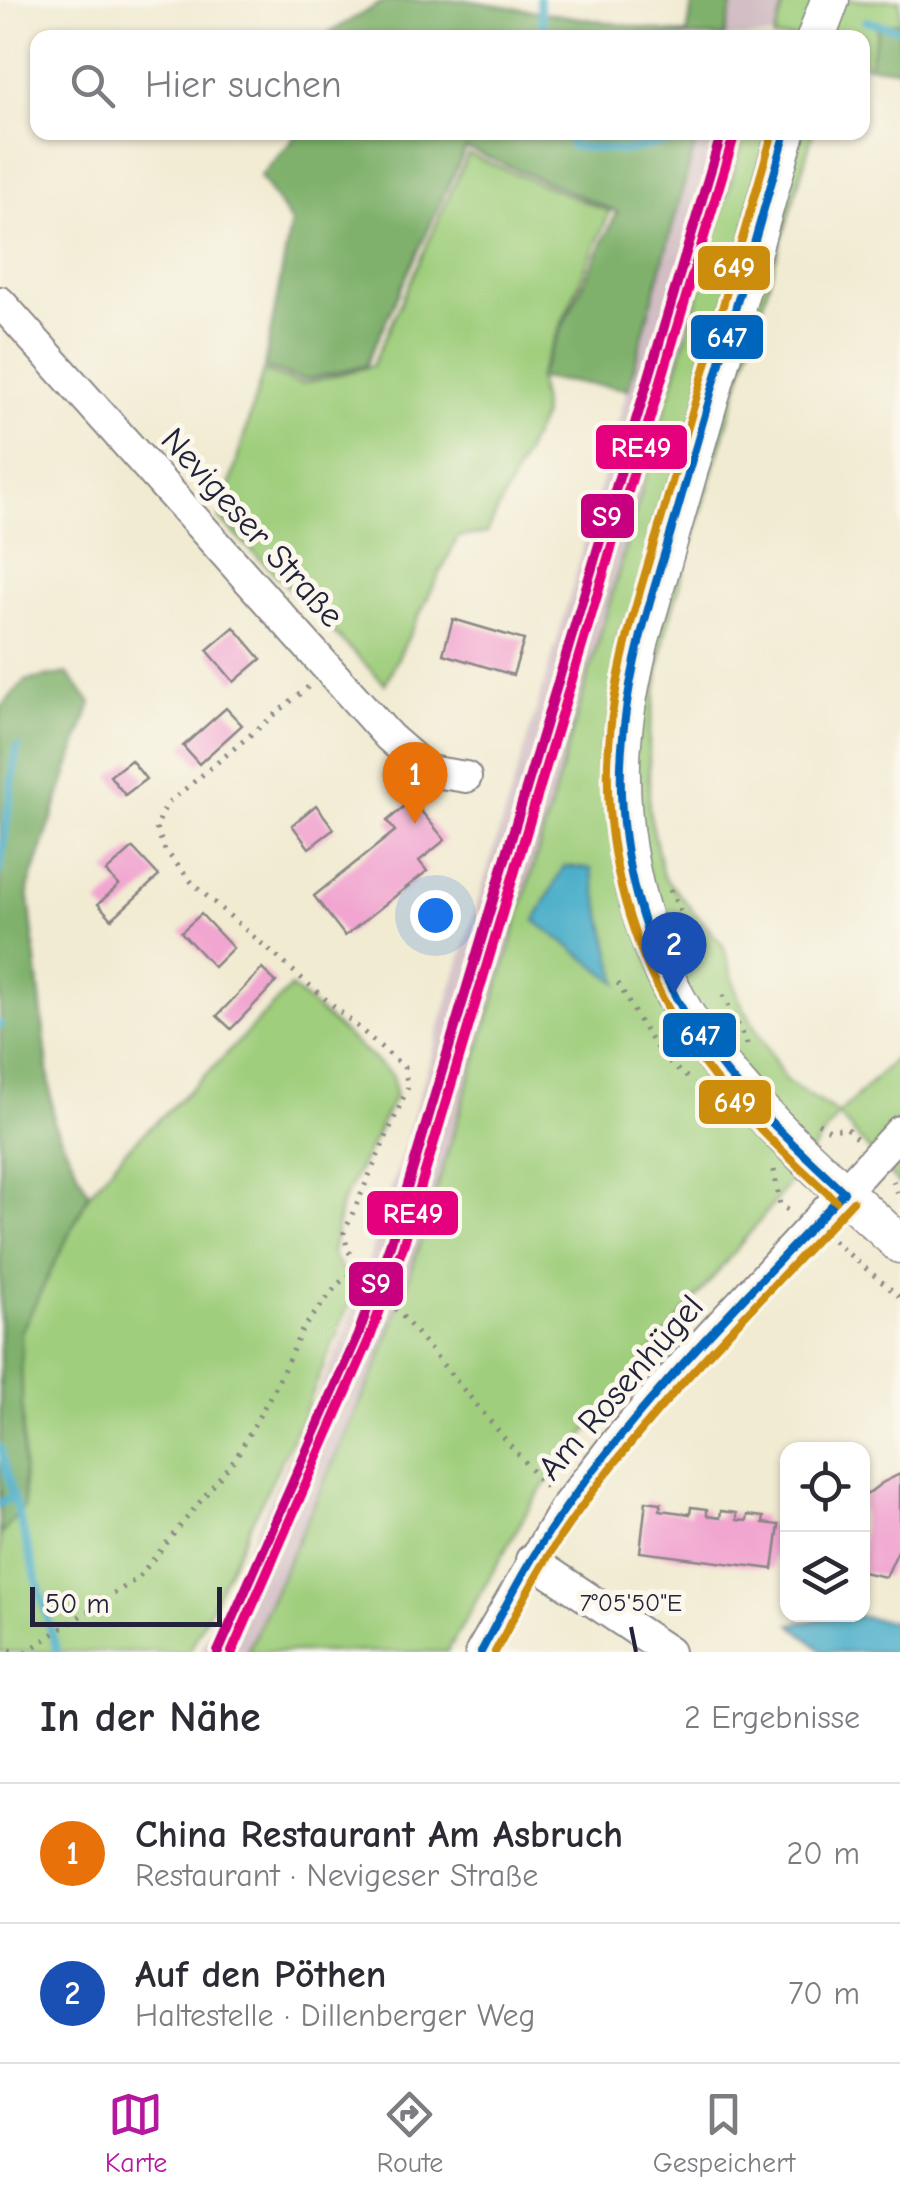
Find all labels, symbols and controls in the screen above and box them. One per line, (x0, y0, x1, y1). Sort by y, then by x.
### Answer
search box (30, 30, 870, 140)
icon: search (65, 58, 120, 113)
text: Hier suchen (145, 63, 342, 107)
line badge: 649 (696, 244, 772, 292)
text: 649 (713, 252, 755, 284)
line badge: 647 (689, 313, 765, 361)
text: 647 (707, 322, 748, 354)
street label: Nevigeser Straße (153, 419, 353, 635)
line badge: RE49 (594, 423, 689, 471)
text: RE49 (611, 432, 671, 464)
line badge: S9 (579, 492, 636, 540)
text: S9 (592, 501, 622, 533)
pin: 1 (382, 742, 448, 824)
your location (410, 890, 461, 941)
pin: 2 (642, 912, 706, 994)
line badge: 647 (661, 1011, 738, 1059)
text: 647 (680, 1020, 721, 1052)
line badge: 649 (697, 1078, 773, 1126)
text: 649 (714, 1087, 756, 1119)
line badge: RE49 (365, 1189, 460, 1237)
text: RE49 (383, 1198, 443, 1230)
line badge: S9 (347, 1260, 405, 1308)
text: S9 (361, 1268, 391, 1300)
street label: Am Rosenhügel (529, 1287, 712, 1488)
map controls (780, 1442, 870, 1622)
button: locate (780, 1442, 870, 1532)
button: layers (780, 1532, 870, 1622)
scale bar (30, 1582, 222, 1626)
text: 50 m (45, 1588, 110, 1620)
text: 7°05'50"E (580, 1588, 682, 1617)
text: In der Nähe (40, 1693, 261, 1742)
text: 2 Ergebnisse (684, 1699, 860, 1736)
text: China Restaurant Am Asbruch (135, 1813, 623, 1857)
text: 1 (66, 1835, 79, 1872)
text: 20 m (787, 1835, 860, 1872)
text: Restaurant · Nevigeser Straße (135, 1857, 538, 1894)
text: Auf den Pöthen (135, 1953, 386, 1997)
text: 2 (65, 1975, 80, 2012)
text: 70 m (788, 1975, 860, 2012)
text: Haltestelle · Dillenberger Weg (135, 1997, 536, 2034)
tab: Karte (105, 2087, 167, 2179)
tab: Route (377, 2087, 443, 2179)
tab: Gespeichert (653, 2087, 795, 2179)

